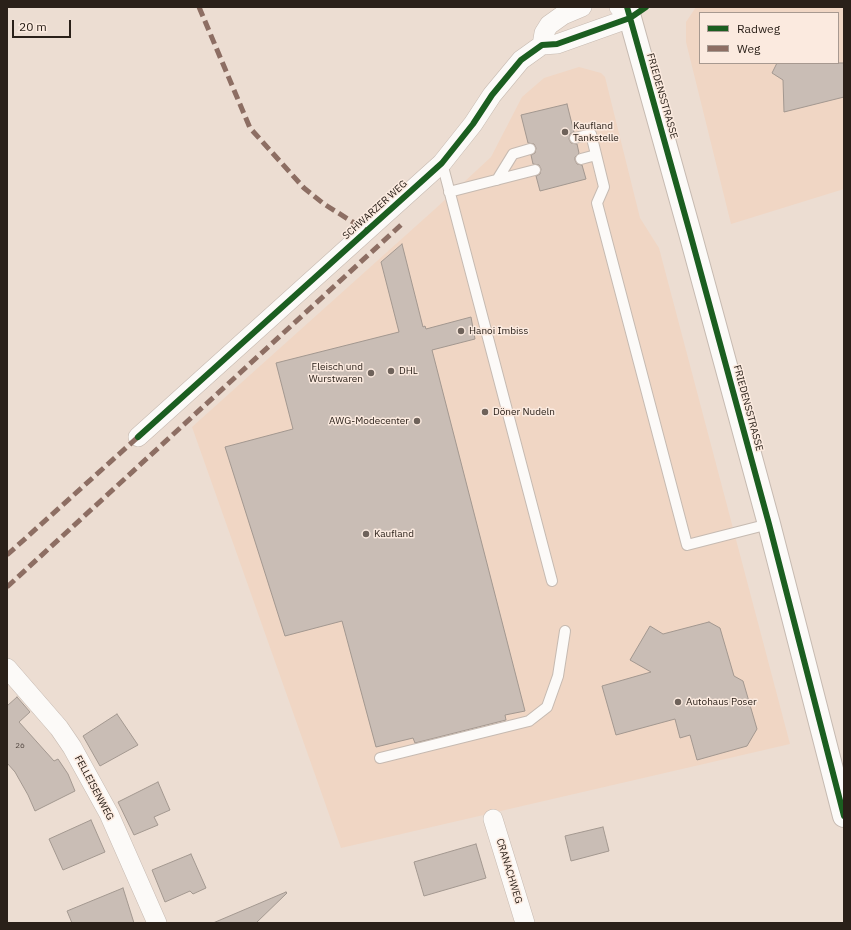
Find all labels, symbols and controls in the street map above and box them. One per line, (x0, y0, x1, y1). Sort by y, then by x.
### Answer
scale bar (14, 12, 73, 38)
legend (699, 12, 839, 64)
text: 20 m (19, 19, 47, 34)
text: Radweg (737, 21, 780, 36)
text: Weg (737, 41, 760, 56)
street label: FRIEDENSSTRASSE (644, 52, 680, 140)
place label: Kaufland Tankstelle (573, 120, 619, 144)
marker: Kaufland Tankstelle (560, 127, 570, 137)
street label: SCHWARZER WEG (340, 178, 410, 242)
place label: Hanoi Imbiss (469, 325, 528, 337)
marker: Hanoi Imbiss (456, 326, 466, 336)
place label: Fleisch und Wurstwaren (309, 361, 363, 384)
street label: FRIEDENSSTRASSE (731, 364, 765, 452)
place label: DHL (399, 365, 418, 377)
marker: DHL (386, 366, 396, 376)
marker: Fleisch und Wurstwaren (366, 368, 376, 378)
place label: Döner Nudeln (493, 406, 555, 418)
marker: Döner Nudeln (480, 407, 490, 417)
place label: AWG-Modecenter (329, 415, 409, 427)
marker: AWG-Modecenter (412, 416, 422, 426)
place label: Kaufland (374, 528, 414, 540)
marker: Kaufland (361, 529, 371, 539)
place label: Autohaus Poser (686, 696, 757, 708)
marker: Autohaus Poser (673, 697, 683, 707)
house number: 26 (15, 741, 25, 751)
street label: FELLEISENWEG (72, 754, 116, 822)
street label: CRANACHWEG (493, 837, 525, 905)

